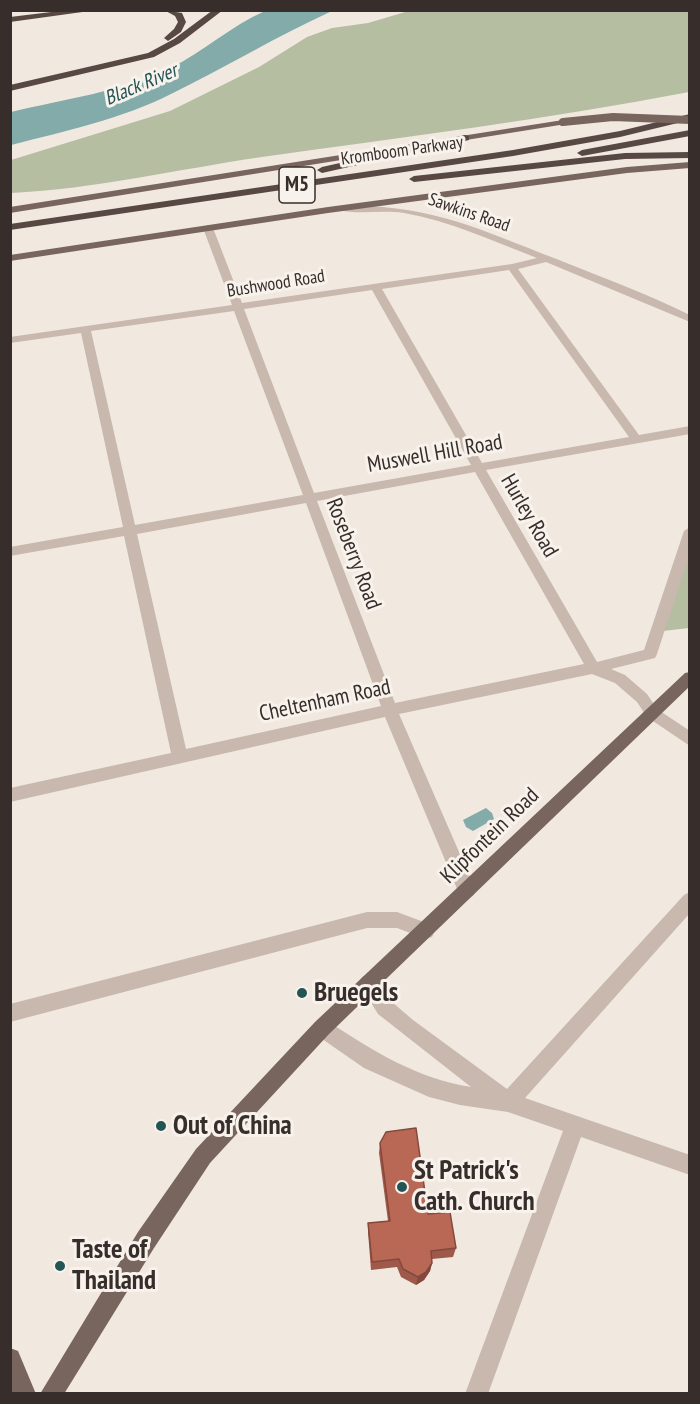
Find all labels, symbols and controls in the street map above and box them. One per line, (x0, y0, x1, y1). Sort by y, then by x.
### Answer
water label: Black River (101, 59, 181, 111)
street label: Kromboom Parkway (340, 132, 464, 170)
road number: M5 (279, 167, 315, 203)
street label: Sawkins Road (425, 189, 513, 237)
street label: Bushwood Road (226, 266, 326, 302)
street label: Muswell Hill Road (365, 429, 505, 479)
street label: Hurley Road (495, 470, 563, 562)
street label: Roseberry Road (320, 495, 386, 613)
street label: Cheltenham Road (257, 674, 393, 728)
street label: Klipfontein Road (435, 783, 545, 889)
place label: Bruegels (314, 977, 398, 1009)
marker: Bruegels (295, 986, 309, 1000)
place label: Out of China (173, 1110, 292, 1142)
marker: Out of China (154, 1119, 168, 1133)
place label: St Patrick's Cath. Church (414, 1155, 535, 1218)
marker: St Patrick's Cath. Church (395, 1180, 409, 1194)
place label: Taste of Thailand (72, 1234, 156, 1297)
marker: Taste of Thailand (53, 1259, 67, 1273)

